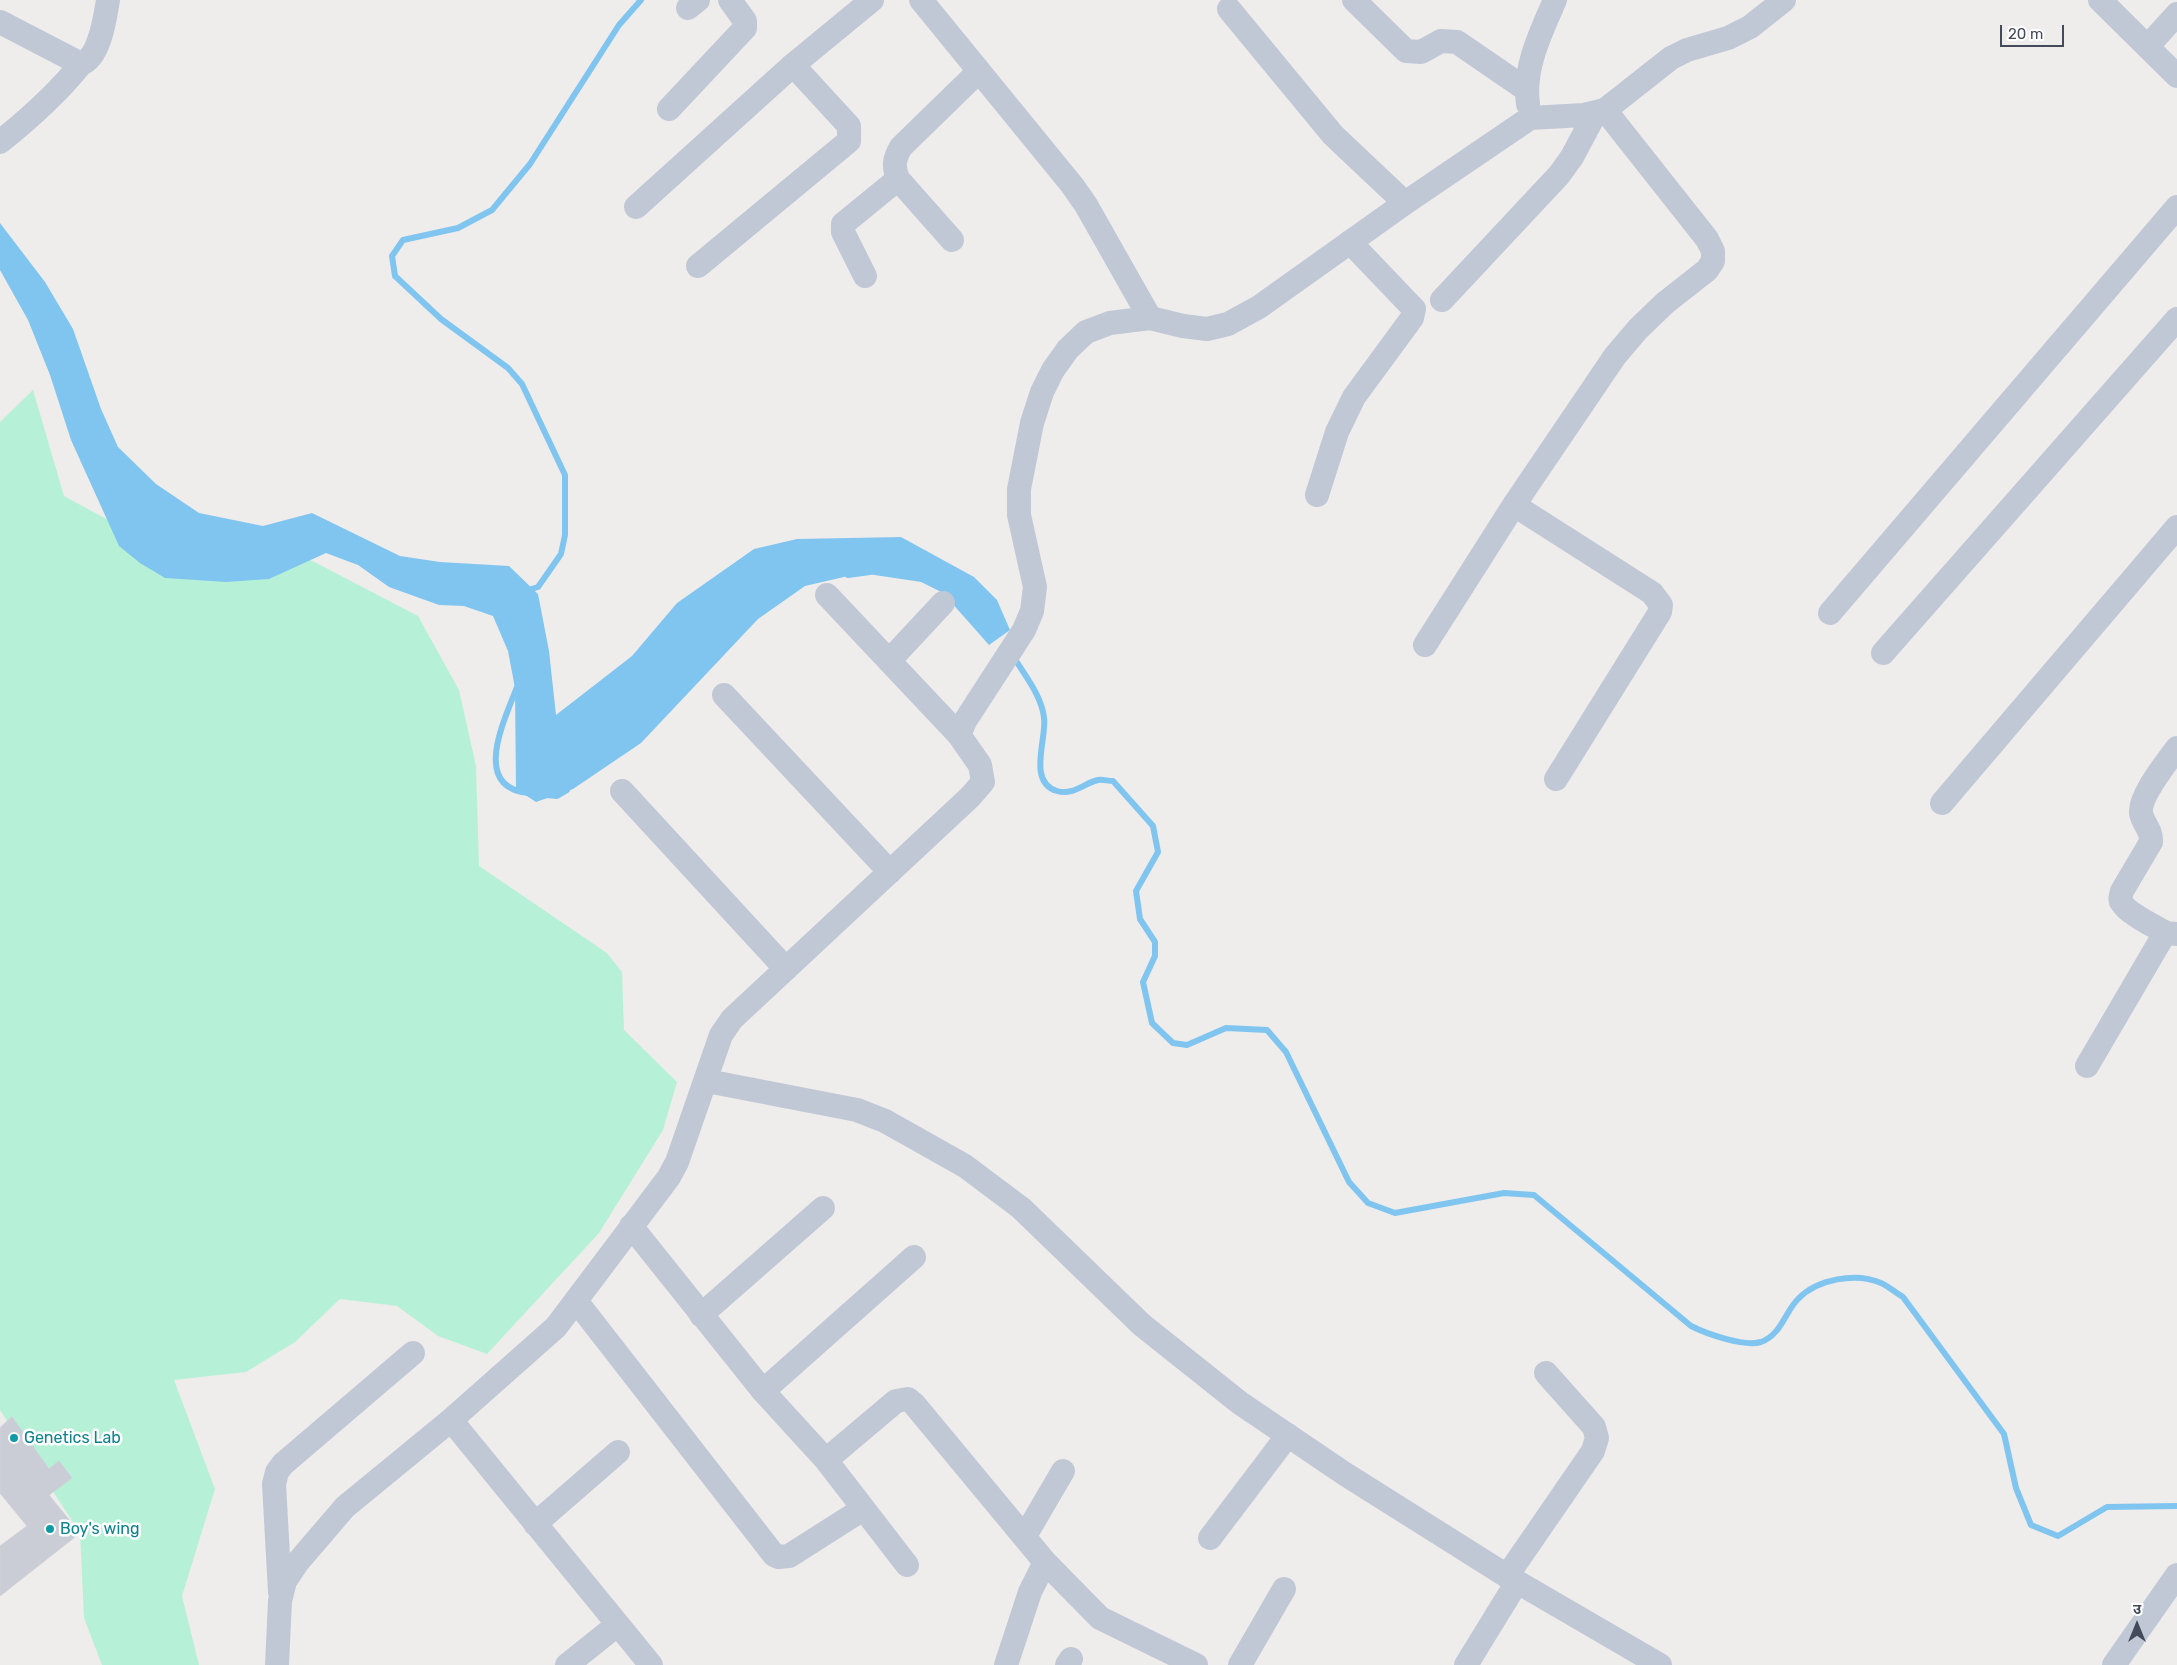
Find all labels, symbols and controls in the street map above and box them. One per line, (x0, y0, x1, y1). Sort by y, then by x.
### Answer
scale bar (2002, 15, 2066, 47)
text: 20 m (2008, 25, 2043, 43)
place label: Genetics Lab (24, 1428, 121, 1448)
marker: Genetics Lab (8, 1432, 20, 1444)
place label: Boy's wing (60, 1519, 140, 1539)
marker: Boy's wing (44, 1523, 56, 1535)
north arrow (2112, 1600, 2162, 1650)
text: उ (2133, 1601, 2141, 1618)

